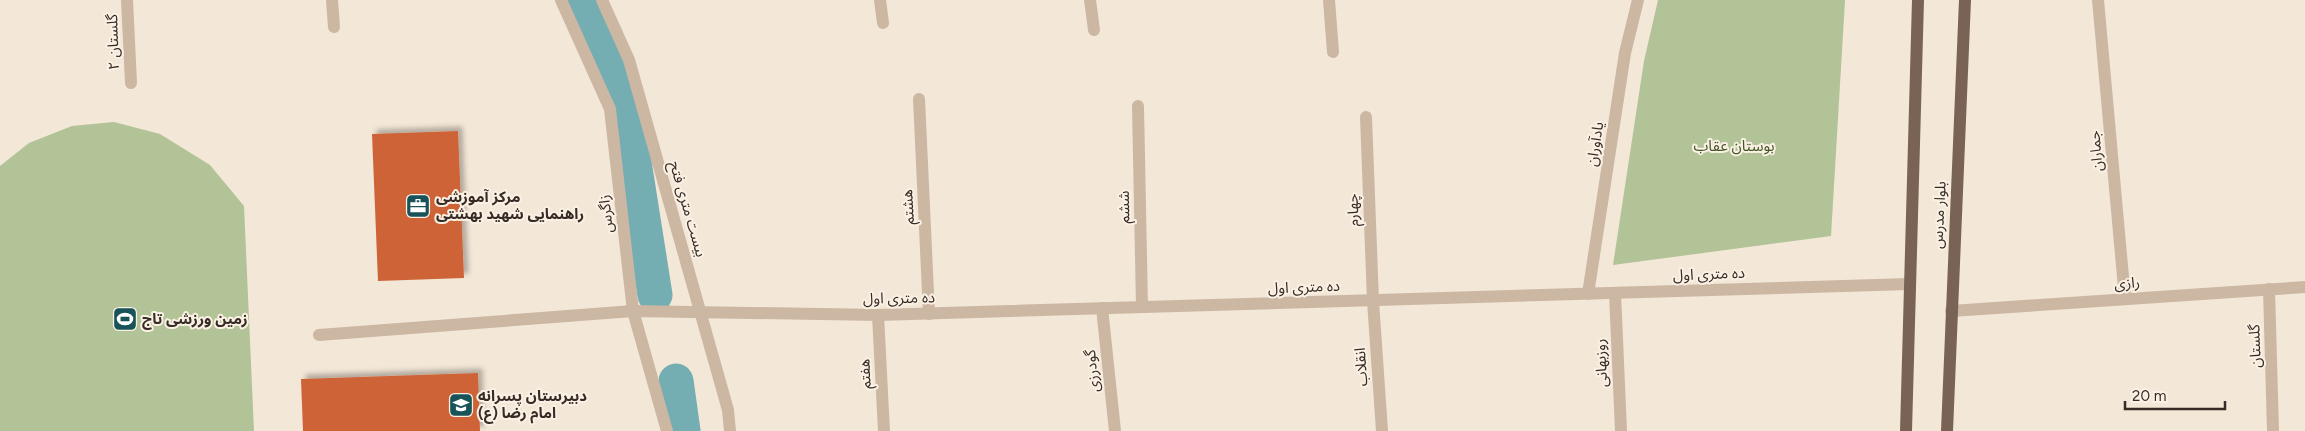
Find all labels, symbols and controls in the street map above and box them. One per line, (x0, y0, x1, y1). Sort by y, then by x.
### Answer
street label: گلستان ۲ (103, 13, 123, 70)
street label: یادآوران (1583, 120, 1607, 168)
street label: جماران (2085, 130, 2107, 172)
park label: بوستان عقاب (1693, 137, 1775, 155)
street label: بیست متری فتح (663, 159, 710, 260)
street label: بلوار مدرس (1928, 181, 1950, 249)
place label: مرکز آموزشی راهنمایی شهید بهشتی (436, 188, 584, 223)
street label: هشتم (898, 189, 920, 225)
street label: ششم (1115, 190, 1135, 224)
office icon: مرکز آموزشی راهنمایی شهید بهشتی (405, 193, 431, 219)
street label: چهارم (1343, 193, 1365, 227)
street label: زاگرس (595, 194, 617, 234)
street label: ده متری اول (1673, 264, 1745, 284)
street label: رازی (2114, 273, 2140, 293)
street label: ده متری اول (1268, 277, 1340, 297)
street label: ده متری اول (863, 288, 935, 308)
sports icon: زمین ورزشی تاج (112, 306, 138, 332)
place label: زمین ورزشی تاج (142, 310, 248, 330)
street label: گلستان (2245, 323, 2265, 368)
street label: روزبهانی (1591, 338, 1611, 388)
street label: انقلاب (1351, 347, 1371, 387)
street label: گودرزی (1081, 348, 1103, 393)
street label: هفتم (855, 358, 877, 389)
scale bar (2125, 378, 2225, 410)
place label: دبیرستان پسرانه امام رضا (ع) (478, 387, 587, 424)
text: 20 m (2132, 387, 2166, 405)
school or university icon: دبیرستان پسرانه امام رضا (ع) (448, 392, 474, 418)

